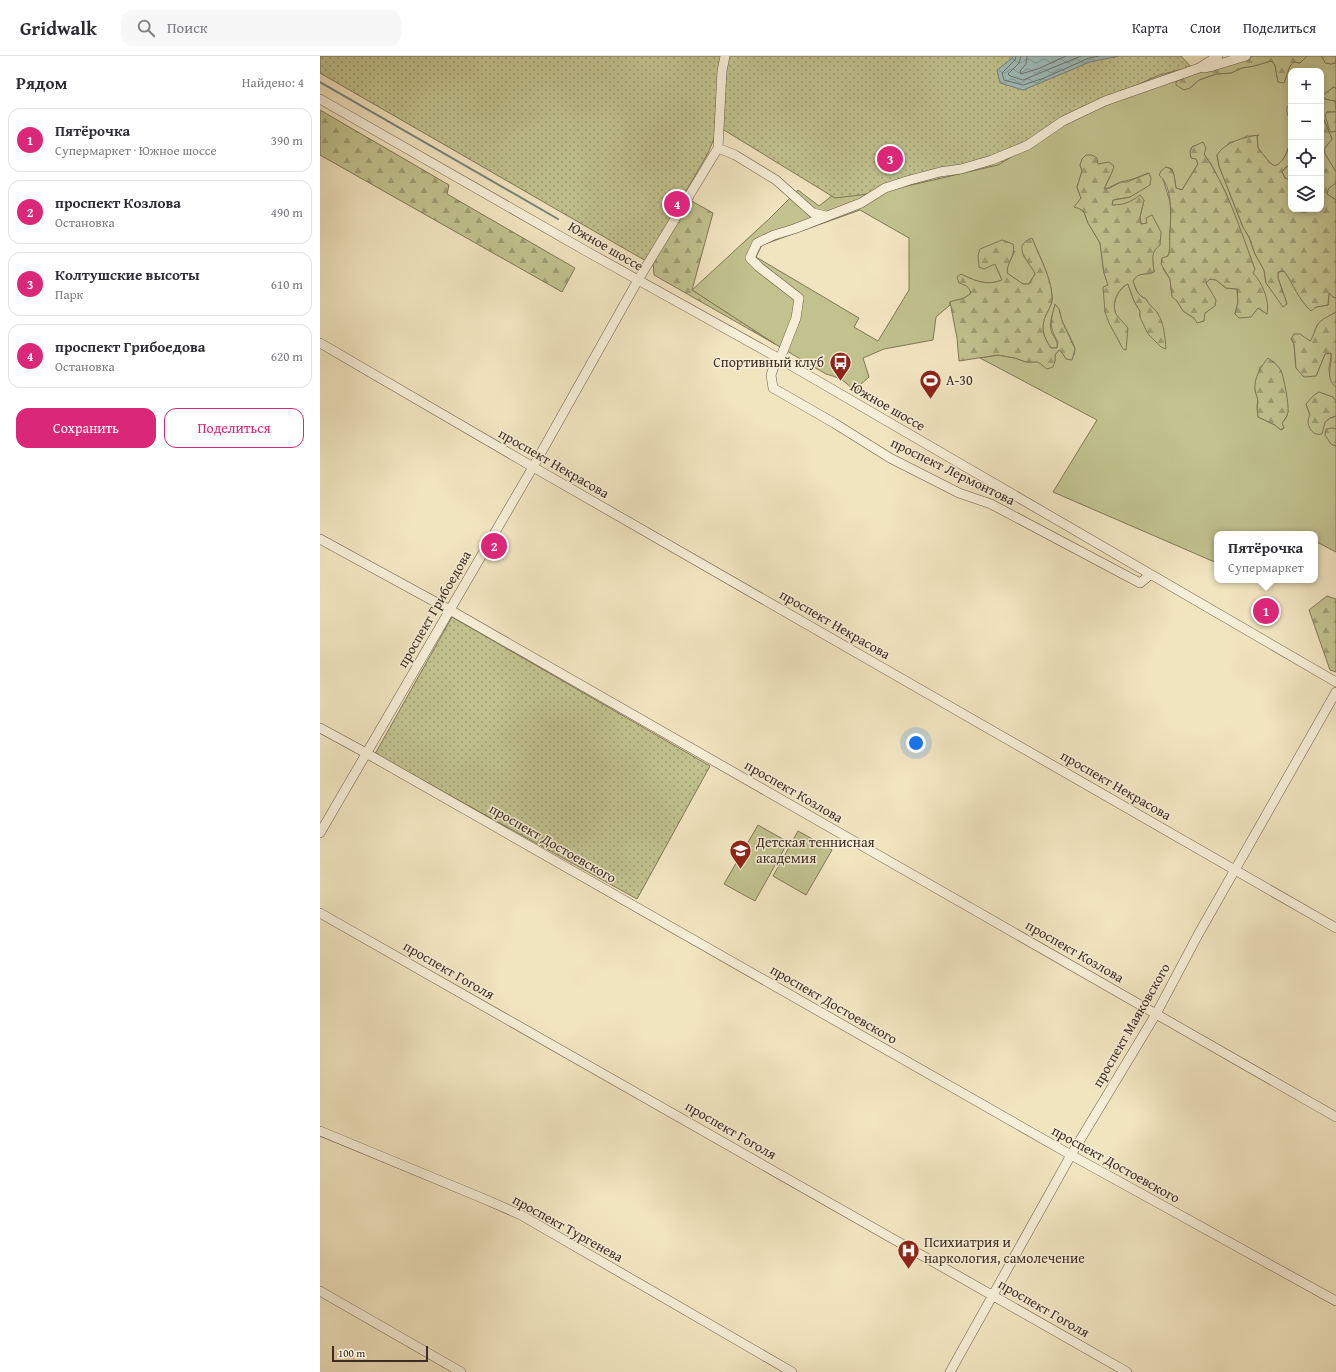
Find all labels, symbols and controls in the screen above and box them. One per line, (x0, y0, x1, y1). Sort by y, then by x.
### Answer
search box (121, 10, 401, 46)
text: Gridwalk (20, 14, 97, 42)
icon: search (135, 17, 157, 39)
text: Поиск (167, 17, 208, 38)
text: Карта (1132, 18, 1168, 38)
text: Слои (1190, 18, 1221, 38)
text: Поделиться (1243, 18, 1316, 38)
map controls (1288, 68, 1324, 212)
button: + (1288, 68, 1324, 104)
text: Рядом (16, 70, 67, 95)
text: Найдено: 4 (242, 73, 304, 92)
button: − (1288, 104, 1324, 140)
text: Пятёрочка (55, 120, 130, 141)
text: 1 (27, 131, 33, 150)
text: 390 m (271, 131, 303, 150)
button: locate (1288, 140, 1324, 176)
text: Супермаркет · Южное шоссе (55, 141, 217, 160)
pin: 3 (877, 144, 903, 174)
button: layers (1288, 176, 1324, 212)
pin: 4 (664, 189, 690, 219)
text: проспект Козлова (55, 192, 181, 213)
text: 2 (27, 203, 33, 222)
text: 490 m (271, 203, 303, 222)
text: Остановка (55, 213, 115, 232)
street label: Южное шоссе (565, 216, 648, 276)
text: Колтушские высоты (55, 264, 200, 285)
text: 3 (27, 275, 33, 294)
text: 610 m (271, 275, 303, 294)
text: Парк (55, 285, 83, 304)
text: проспект Грибоедова (55, 336, 205, 357)
text: 4 (27, 347, 33, 366)
text: 620 m (271, 347, 303, 366)
bus stop icon: Спортивный клуб (827, 349, 853, 382)
place label: Спортивный клуб (713, 352, 824, 372)
text: Остановка (55, 357, 115, 376)
sports icon: А-30 (918, 367, 944, 400)
place label: А-30 (946, 370, 973, 390)
street label: Южное шоссе (847, 376, 930, 436)
button: Сохранить (16, 408, 156, 448)
button: Поделиться (164, 408, 304, 448)
street label: проспект Некрасова (495, 423, 613, 503)
street label: проспект Лермонтова (887, 432, 1019, 510)
pin: 2 (481, 531, 507, 561)
popup (1214, 531, 1318, 583)
text: Пятёрочка (1228, 537, 1303, 558)
street label: проспект Грибоедова (392, 546, 476, 671)
text: Супермаркет (1228, 558, 1304, 577)
street label: проспект Некрасова (776, 584, 894, 664)
pin: 1 (1253, 596, 1279, 626)
your location (906, 733, 926, 753)
street label: проспект Некрасова (1057, 745, 1175, 825)
street label: проспект Козлова (741, 755, 847, 827)
street label: проспект Достоевского (486, 798, 620, 888)
place label: Детская теннисная академия (755, 832, 875, 868)
school or university icon: Детская теннисная академия (728, 837, 754, 870)
street label: проспект Козлова (1022, 915, 1128, 987)
street label: проспект Гоголя (400, 936, 498, 1004)
street label: проспект Достоевского (767, 959, 901, 1049)
street label: проспект Маяковского (1087, 959, 1175, 1091)
street label: проспект Гоголя (682, 1096, 780, 1164)
street label: проспект Достоевского (1048, 1120, 1184, 1208)
street label: проспект Тургенева (509, 1189, 627, 1267)
place label: Психиатрия и наркология, самолечение (924, 1232, 1085, 1268)
hospital icon: Психиатрия и наркология, самолечение (896, 1237, 922, 1270)
street label: проспект Гоголя (995, 1274, 1093, 1342)
scale bar (332, 1344, 428, 1363)
text: 100 m (338, 1345, 365, 1361)

